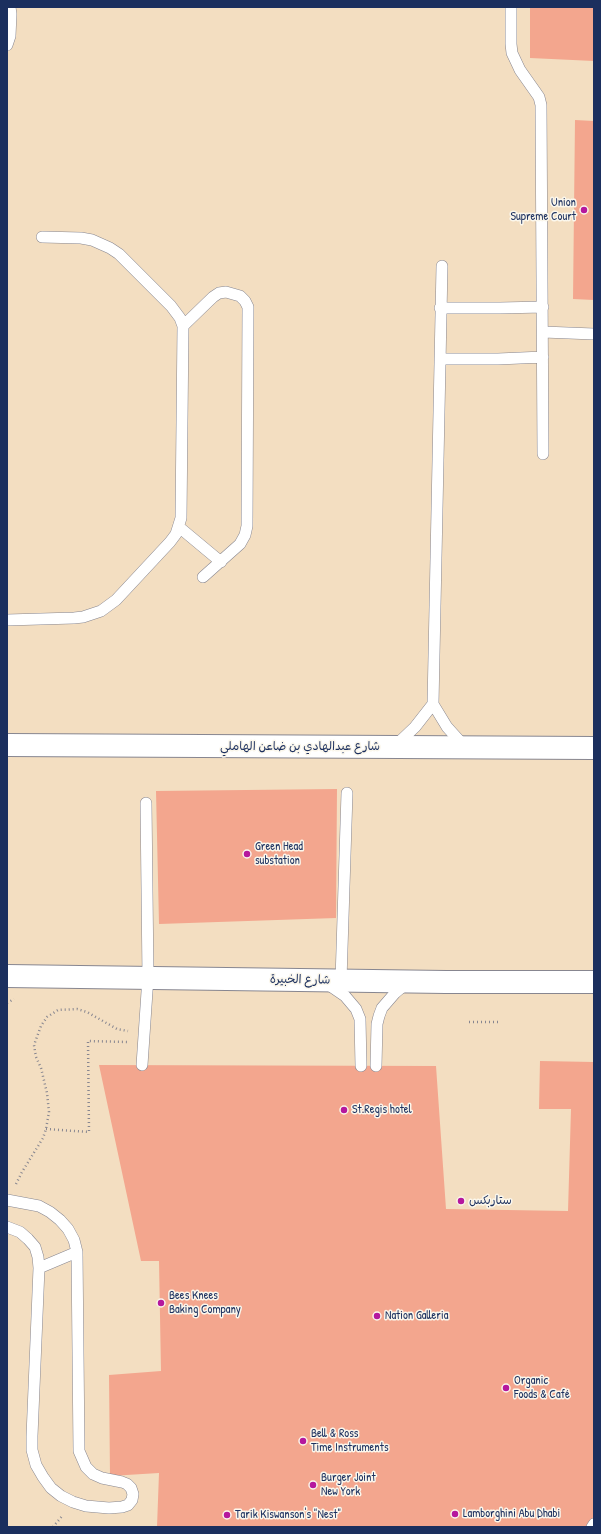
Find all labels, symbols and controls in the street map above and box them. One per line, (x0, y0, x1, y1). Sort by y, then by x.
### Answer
place label: Union Supreme Court (511, 196, 576, 224)
marker: Union Supreme Court (579, 205, 589, 215)
street label: شارع عبدالهادي بن ضاعن الهاملي (220, 740, 380, 754)
place label: Green Head substation (255, 840, 303, 868)
marker: Green Head substation (242, 849, 252, 859)
street label: شارع الخبيرة (270, 972, 330, 988)
place label: St.Regis hotel (352, 1103, 412, 1117)
marker: St.Regis hotel (339, 1105, 349, 1115)
place label: ستاربكس (469, 1194, 512, 1208)
marker: ستاربكس (456, 1196, 466, 1206)
place label: Bees Knees Baking Company (169, 1289, 241, 1317)
marker: Bees Knees Baking Company (156, 1298, 166, 1308)
place label: Nation Galleria (385, 1309, 448, 1323)
marker: Nation Galleria (372, 1311, 382, 1321)
place label: Organic Foods & Café (514, 1374, 570, 1402)
marker: Organic Foods & Café (501, 1383, 511, 1393)
place label: Bell & Ross Time Instruments (311, 1427, 389, 1455)
marker: Bell & Ross Time Instruments (298, 1436, 308, 1446)
place label: Burger Joint New York (321, 1471, 376, 1499)
marker: Burger Joint New York (308, 1480, 318, 1490)
place label: Lamborghini Abu Dhabi (463, 1507, 560, 1521)
place label: Tarik Kiswanson's "Nest" (235, 1508, 341, 1522)
marker: Lamborghini Abu Dhabi (450, 1509, 460, 1519)
marker: Tarik Kiswanson's "Nest" (222, 1510, 232, 1520)

